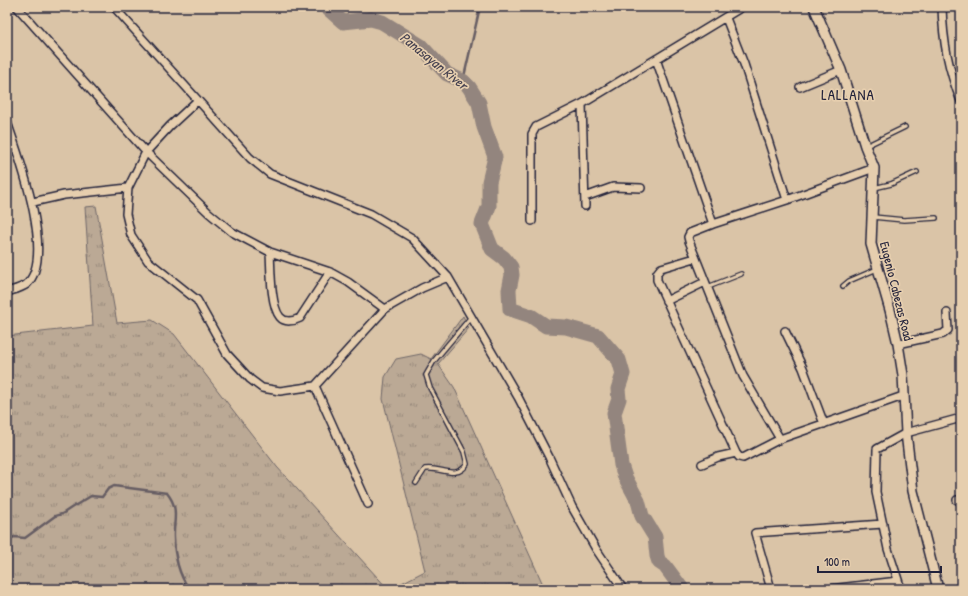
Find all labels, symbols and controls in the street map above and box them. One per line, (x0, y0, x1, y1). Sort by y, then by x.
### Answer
water label: Panasayan River (396, 27, 473, 96)
district label: LALLANA (821, 84, 875, 105)
street label: Eugenio Cabezas Road (876, 240, 918, 342)
scale bar (818, 548, 941, 574)
text: 100 m (824, 553, 850, 570)

